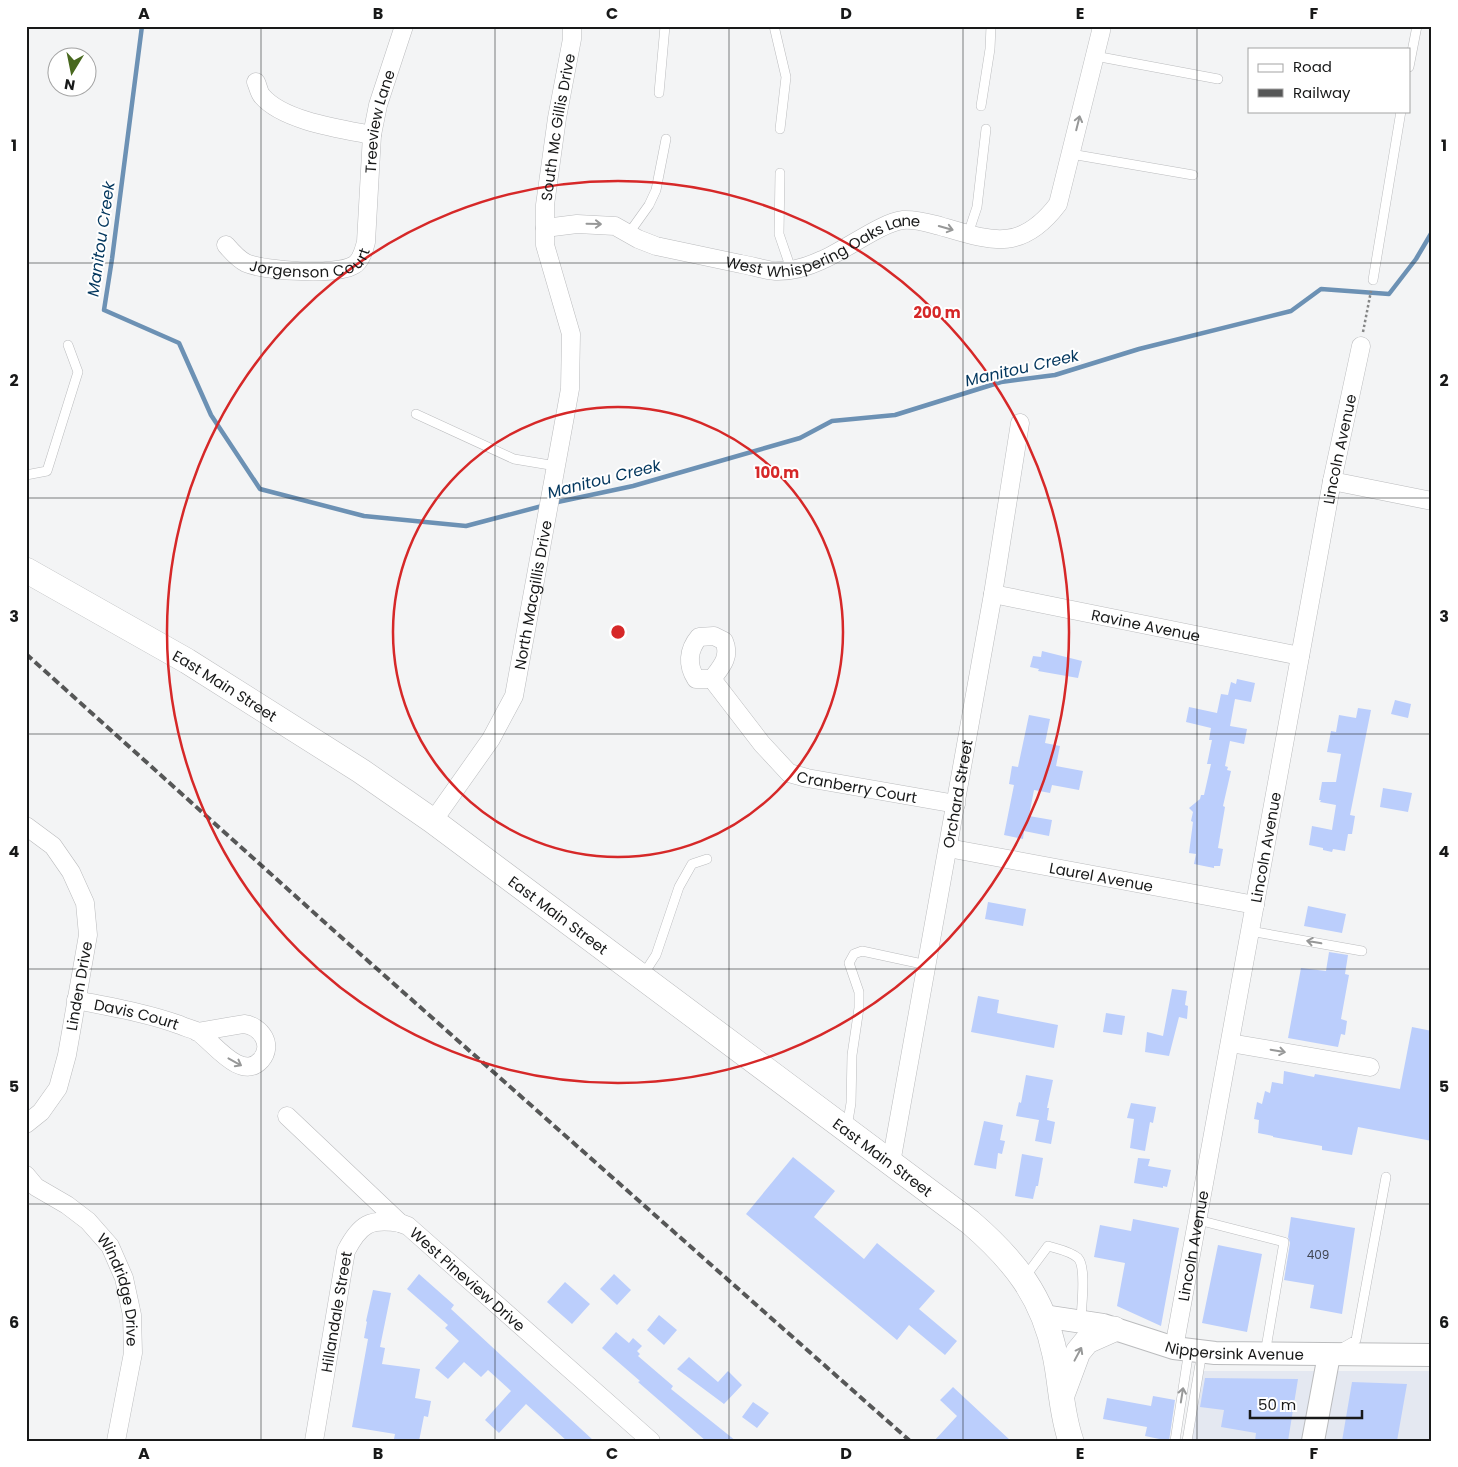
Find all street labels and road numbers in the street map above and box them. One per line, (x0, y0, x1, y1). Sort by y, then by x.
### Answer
street label: South Mc Gillis Drive (535, 51, 580, 202)
street label: Treeview Lane (359, 67, 399, 174)
street label: West Whispering Oaks Lane (724, 209, 922, 282)
street label: Jorgenson Court (247, 245, 374, 282)
street label: Lincoln Avenue (1317, 392, 1361, 506)
street label: North Macgillis Drive (509, 518, 556, 671)
street label: Ravine Avenue (1090, 604, 1202, 646)
street label: East Main Street (169, 645, 281, 726)
street label: Orchard Street (937, 738, 977, 850)
street label: Cranberry Court (794, 765, 919, 808)
street label: Lincoln Avenue (1245, 790, 1286, 904)
street label: Laurel Avenue (1048, 857, 1155, 896)
street label: East Main Street (504, 870, 613, 959)
street label: Linden Drive (61, 940, 97, 1032)
street label: Davis Court (92, 993, 182, 1034)
street label: East Main Street (829, 1113, 937, 1201)
street label: Lincoln Avenue (1172, 1189, 1213, 1303)
street label: West Pineview Drive (405, 1222, 530, 1336)
street label: Windridge Drive (93, 1228, 143, 1347)
street label: Hillandale Street (315, 1250, 356, 1374)
street label: Nippersink Avenue (1163, 1335, 1304, 1364)

